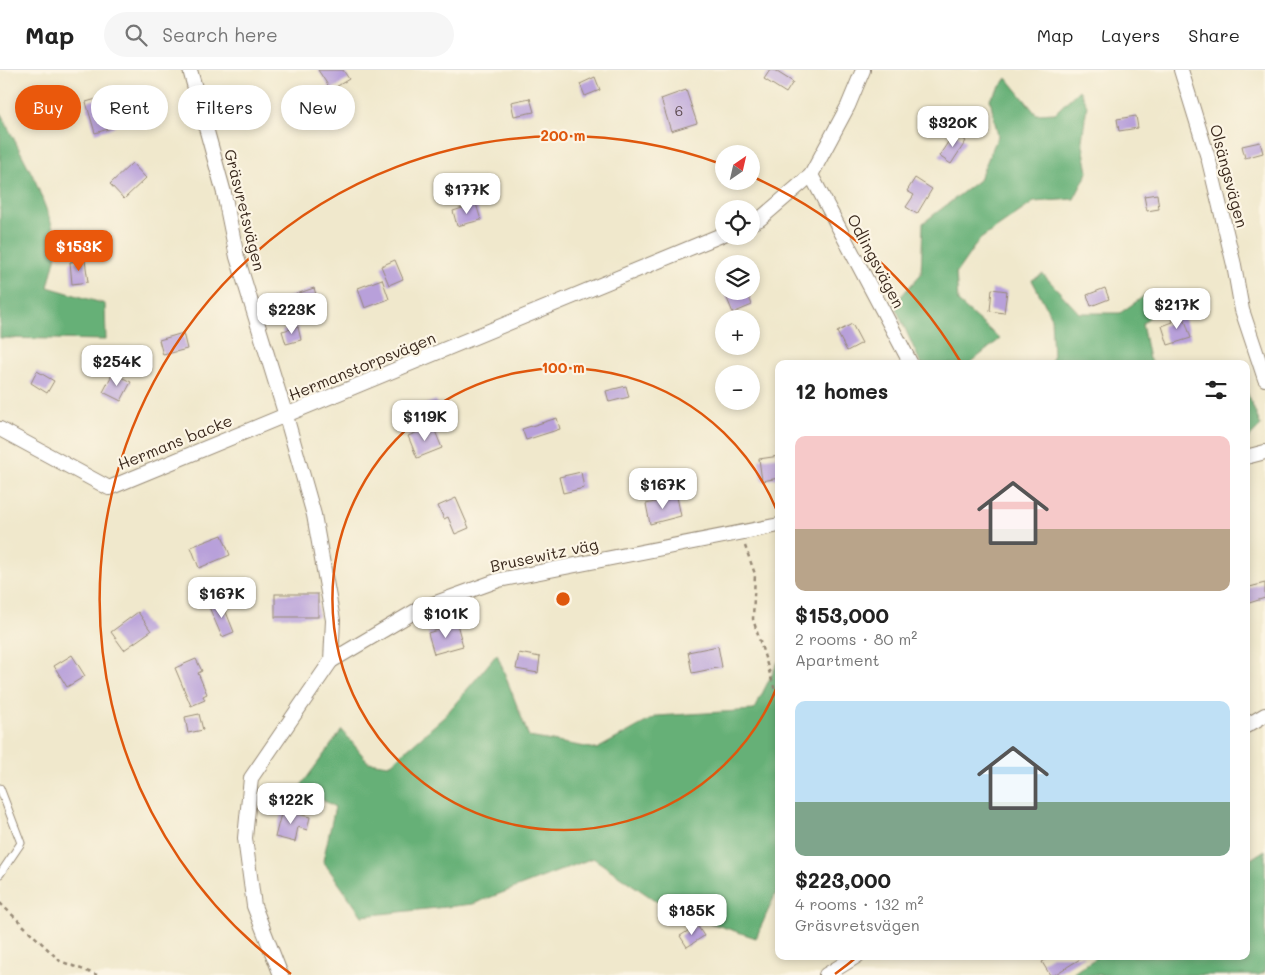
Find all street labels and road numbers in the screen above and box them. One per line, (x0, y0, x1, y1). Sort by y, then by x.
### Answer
street label: Olsängsvägen (1206, 122, 1253, 230)
street label: Gräsvretsvägen (220, 147, 271, 273)
street label: Odlingsvägen (843, 210, 910, 311)
street label: Hermanstorpsvägen (285, 326, 438, 405)
street label: Hermans backe (114, 409, 235, 474)
street label: Brusewitz väg (488, 533, 600, 576)

